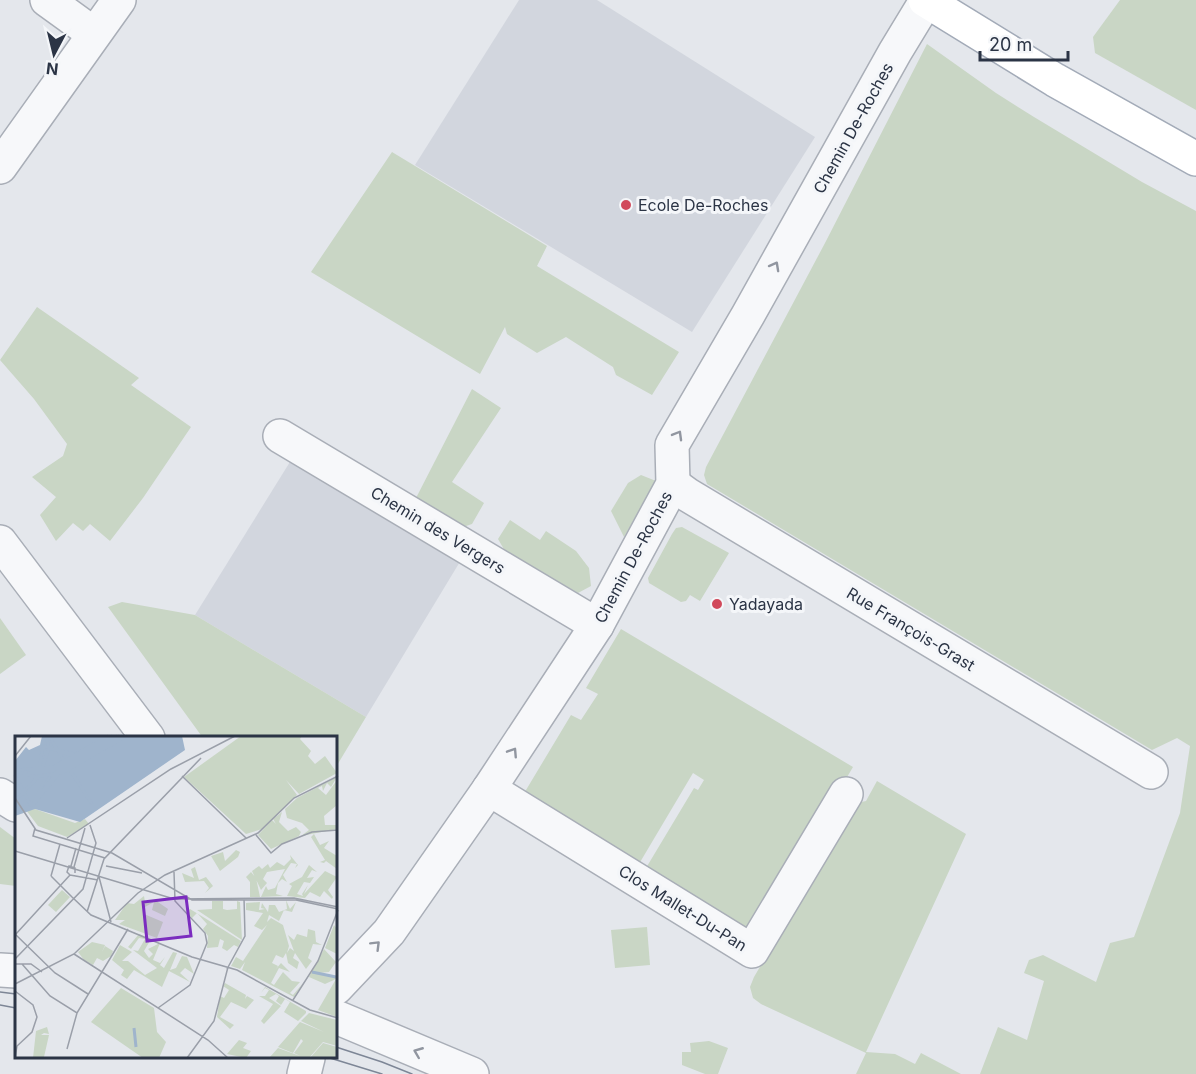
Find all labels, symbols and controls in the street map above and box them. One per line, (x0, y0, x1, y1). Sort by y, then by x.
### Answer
north arrow (24, 24, 84, 84)
scale bar (980, 24, 1068, 62)
text: 20 m (989, 34, 1032, 55)
text: N (45, 58, 59, 80)
street label: Chemin De-Roches (809, 59, 897, 197)
place label: Ecole De-Roches (638, 195, 768, 215)
marker: Ecole De-Roches (619, 198, 633, 212)
one-way arrow (768, 262, 779, 272)
one-way arrow (671, 431, 682, 441)
street label: Chemin des Vergers (367, 482, 509, 578)
street label: Chemin De-Roches (590, 488, 676, 626)
street label: Rue François-Grast (843, 583, 979, 675)
place label: Yadayada (729, 594, 803, 614)
marker: Yadayada (710, 597, 724, 611)
inset map (15, 736, 338, 1059)
one-way arrow (506, 748, 517, 759)
street label: Clos Mallet-Du-Pan (615, 860, 751, 956)
one-way arrow (369, 942, 380, 953)
one-way arrow (413, 1047, 424, 1059)

